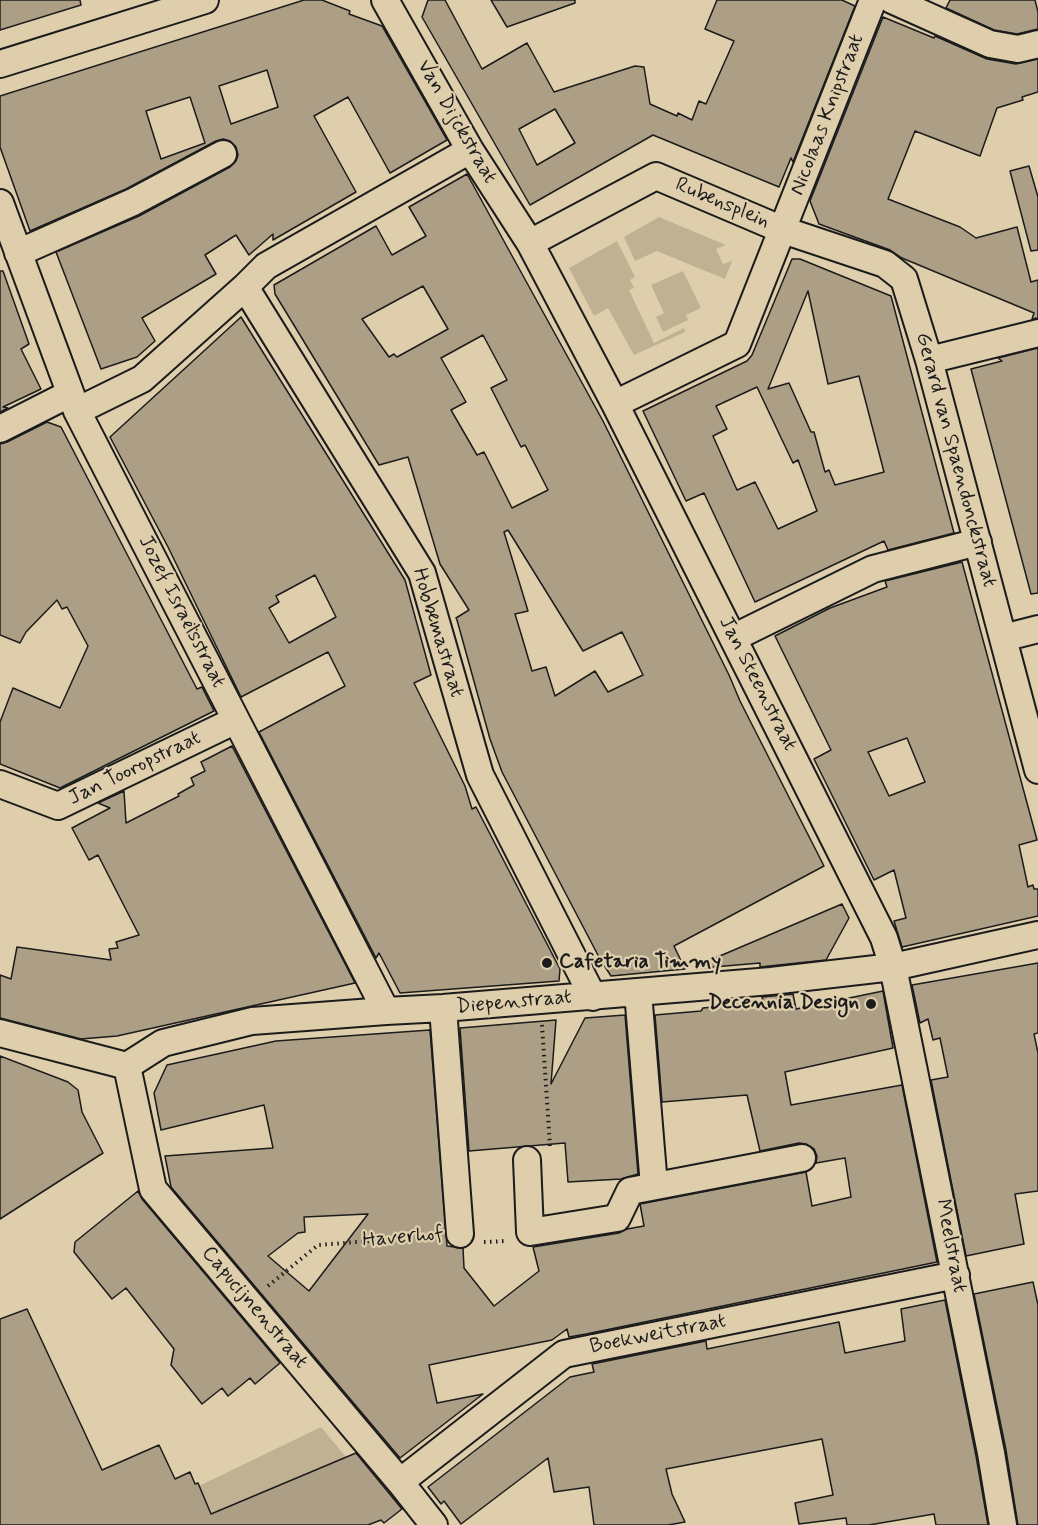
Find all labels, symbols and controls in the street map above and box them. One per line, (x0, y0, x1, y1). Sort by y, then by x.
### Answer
street label: Nicolaas Knipstraat (786, 31, 870, 199)
street label: Van Dijckstraat (410, 56, 502, 188)
street label: Rubensplein (671, 173, 773, 235)
street label: Gerard van Spaendonckstraat (909, 330, 1001, 590)
street label: Jozef Israëlsstraat (132, 532, 230, 692)
street label: Hobbemastraat (405, 565, 469, 701)
street label: Jan Steenstraat (712, 612, 802, 756)
street label: Jan Tooropstraat (65, 726, 205, 812)
place label: Cafetaria Timmy (559, 950, 721, 976)
marker: Cafetaria Timmy (540, 956, 554, 970)
street label: Diepenstraat (455, 985, 573, 1021)
place label: Decennia Design (708, 991, 859, 1017)
marker: Decennia Design (864, 997, 878, 1011)
street label: Meelstraat (929, 1197, 971, 1295)
street label: Haverhof (361, 1222, 445, 1254)
street label: Capucijnenstraat (195, 1241, 313, 1375)
street label: Boekweitstraat (588, 1309, 728, 1361)

